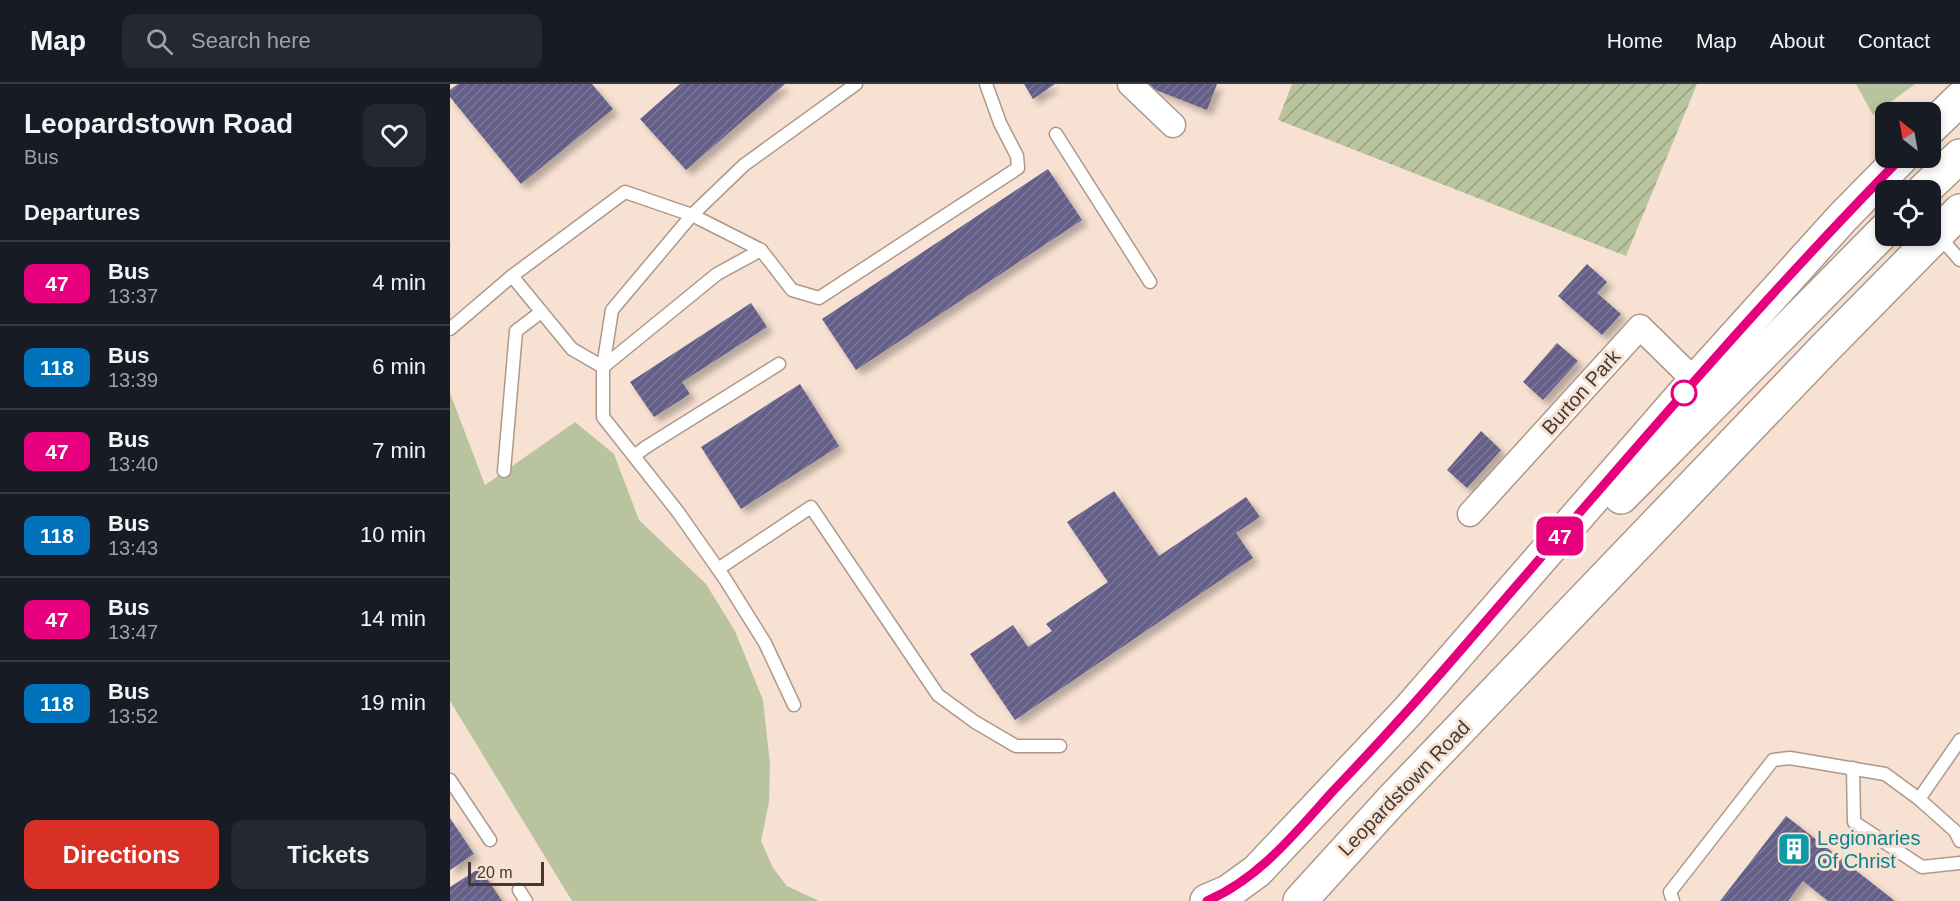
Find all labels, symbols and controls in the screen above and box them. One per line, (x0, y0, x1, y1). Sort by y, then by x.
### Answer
search box (122, 14, 542, 68)
text: Map (30, 25, 86, 56)
icon: search (143, 25, 176, 58)
text: Search here (191, 28, 311, 53)
text: Home (1607, 29, 1663, 52)
text: Map (1696, 29, 1737, 52)
text: About (1770, 29, 1825, 52)
text: Contact (1858, 29, 1930, 52)
north arrow (1875, 102, 1941, 168)
map controls (1875, 102, 1941, 246)
button: heart (363, 104, 426, 167)
text: Leopardstown Road (24, 108, 293, 139)
text: Bus (24, 146, 58, 168)
button: locate (1875, 180, 1941, 246)
text: Departures (24, 200, 140, 225)
text: Bus (108, 259, 150, 284)
text: 4 min (372, 270, 426, 295)
text: 47 (45, 272, 69, 295)
text: 13:37 (108, 285, 158, 307)
text: Bus (108, 343, 150, 368)
street label: Burton Park (1537, 345, 1625, 439)
text: 6 min (372, 354, 426, 379)
text: 118 (40, 356, 74, 379)
text: 13:39 (108, 369, 158, 391)
unlabelled marker (1671, 380, 1697, 406)
text: Bus (108, 427, 150, 452)
text: 7 min (372, 438, 426, 463)
text: 47 (45, 440, 69, 463)
text: 13:40 (108, 453, 158, 475)
text: Bus (108, 511, 150, 536)
line badge: 47 (1533, 516, 1587, 556)
text: 10 min (360, 522, 426, 547)
text: 118 (40, 524, 74, 547)
text: 47 (1548, 525, 1572, 548)
text: 13:43 (108, 537, 158, 559)
text: Bus (108, 595, 150, 620)
text: 14 min (360, 606, 426, 631)
text: 47 (45, 608, 69, 631)
text: 13:47 (108, 621, 158, 643)
text: Bus (108, 679, 150, 704)
text: 19 min (360, 690, 426, 715)
text: 118 (40, 692, 74, 715)
text: 13:52 (108, 705, 158, 727)
street label: Leopardstown Road (1334, 716, 1474, 860)
button: Directions (24, 820, 219, 889)
button: Tickets (231, 820, 426, 889)
place label: Legionaries Of Christ (1817, 827, 1920, 872)
building icon: Legionaries Of Christ (1776, 831, 1812, 867)
scale bar (468, 859, 544, 886)
text: 20 m (477, 864, 513, 881)

